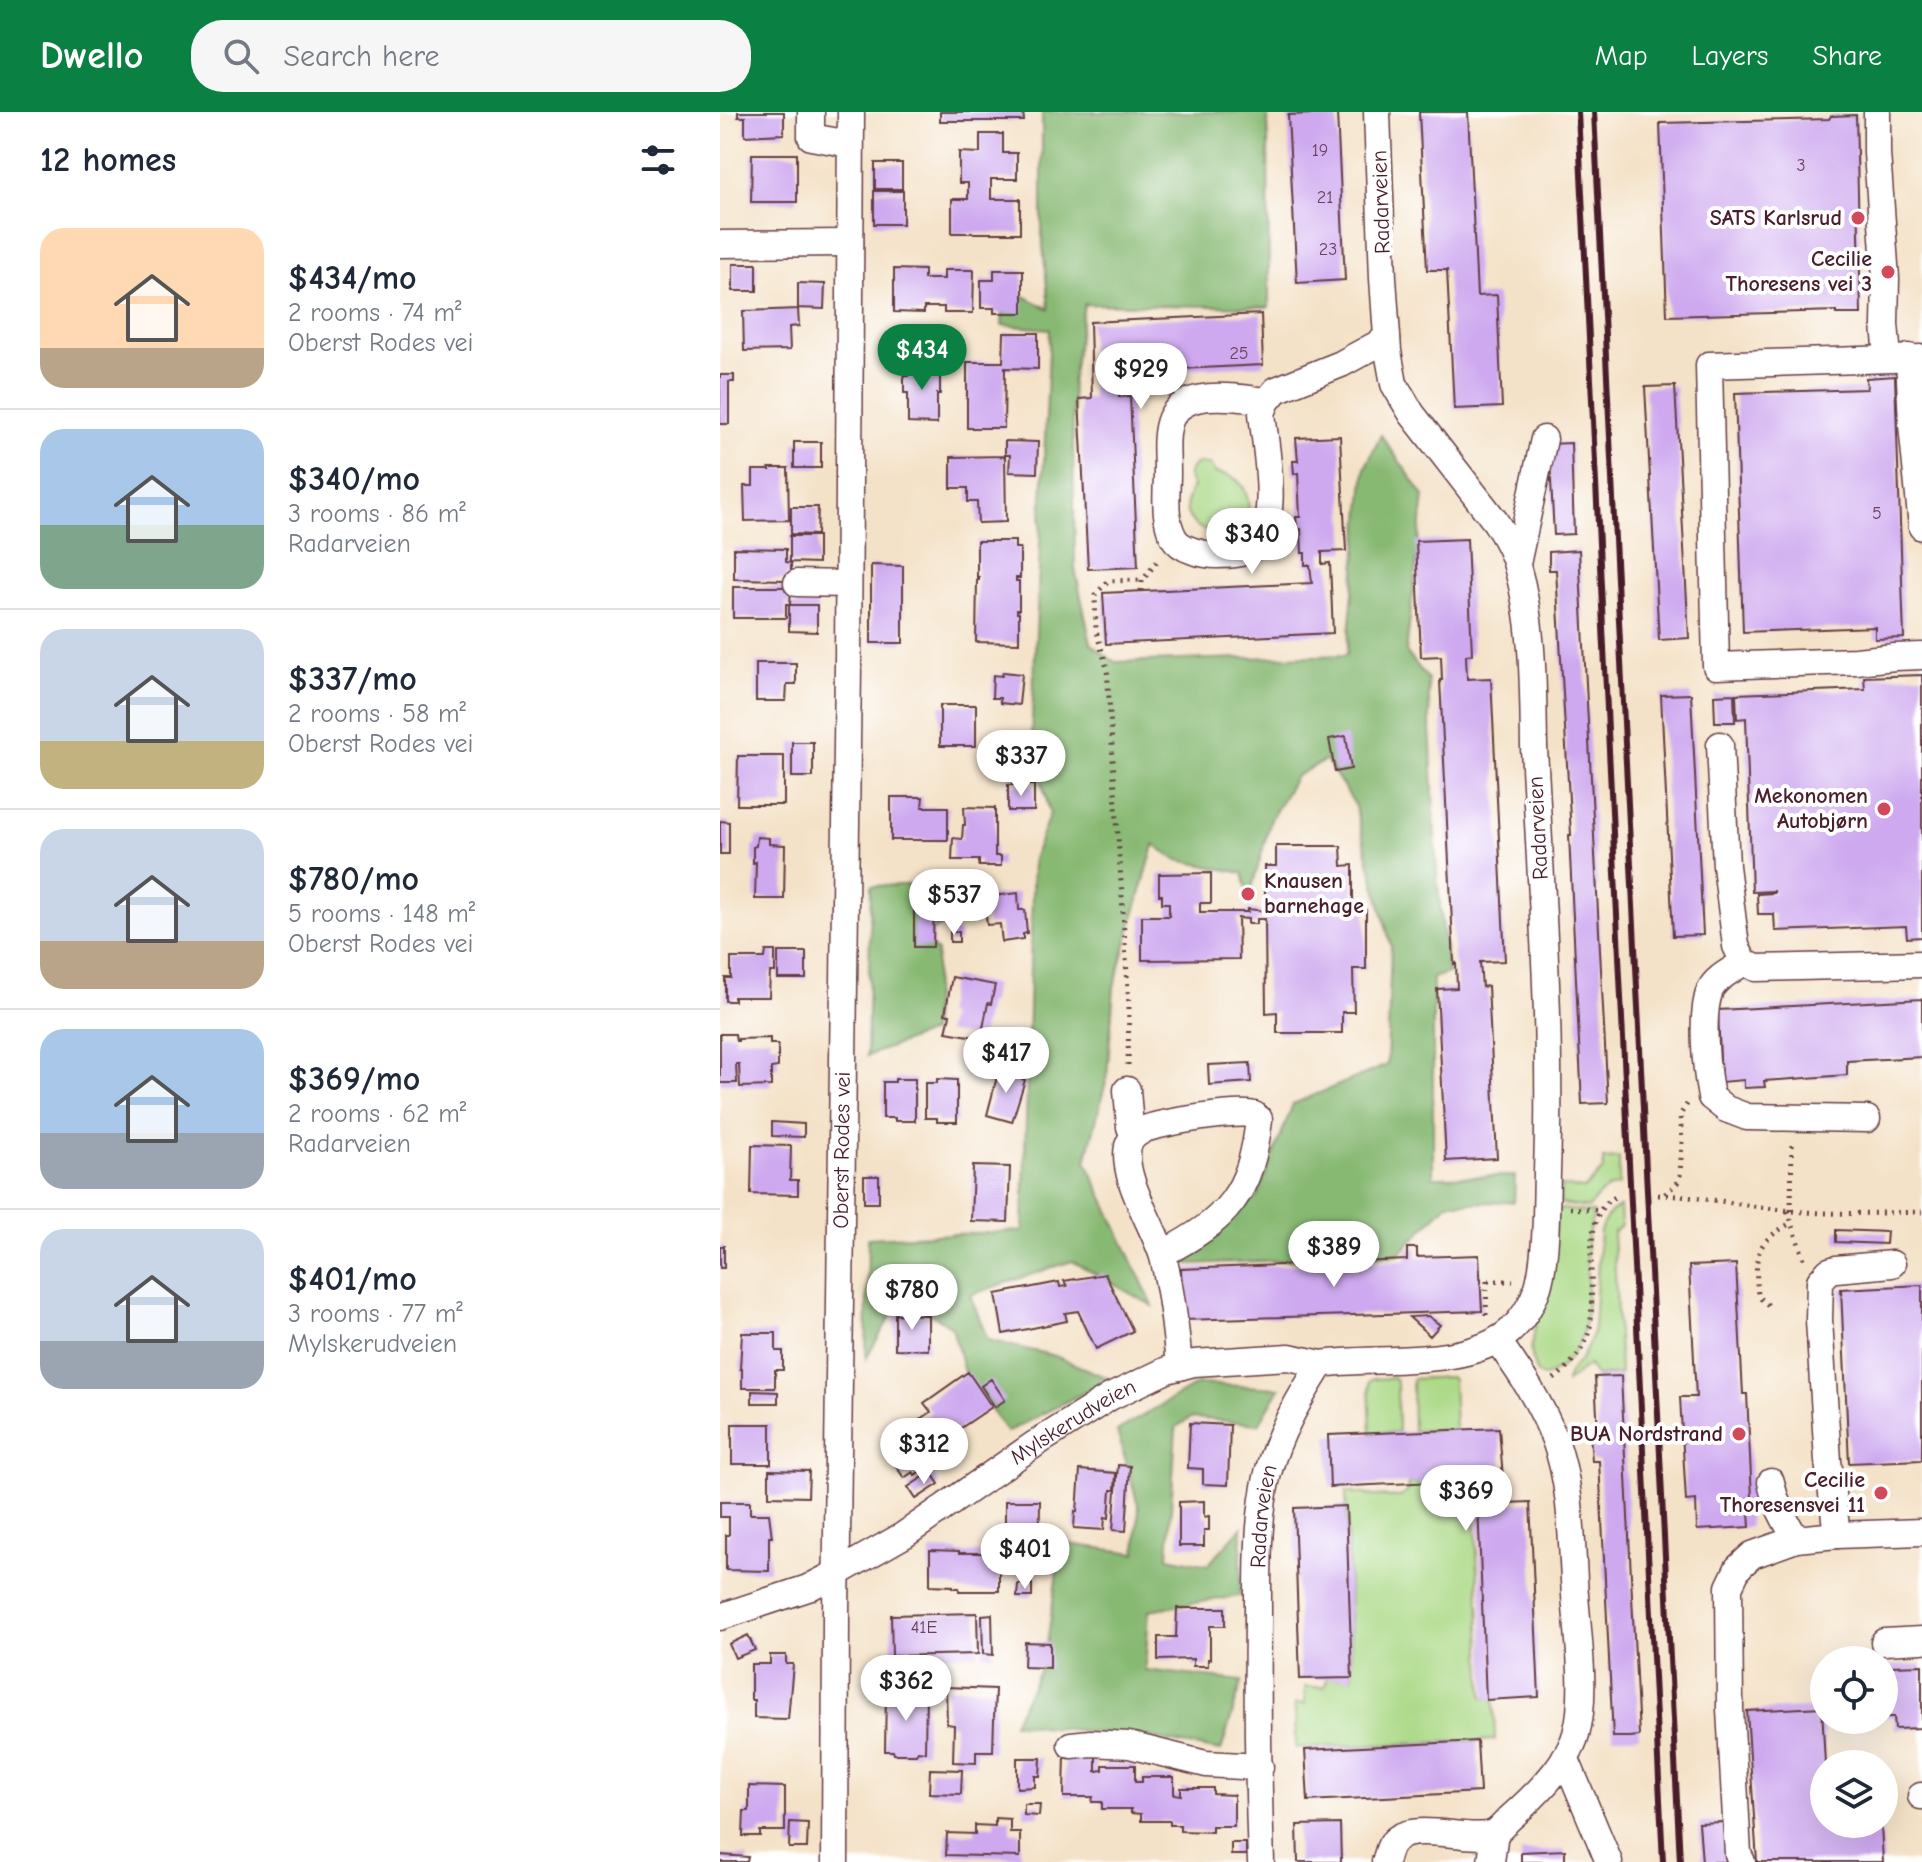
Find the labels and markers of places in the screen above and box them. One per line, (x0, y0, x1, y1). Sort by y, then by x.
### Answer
place label: SATS Karlsrud (1710, 205, 1842, 231)
marker: SATS Karlsrud (1849, 209, 1867, 227)
place label: Cecilie Thoresens vei 3 (1725, 246, 1872, 297)
marker: Cecilie Thoresens vei 3 (1879, 263, 1897, 281)
pin: $434 (875, 324, 969, 392)
pin: $929 (1094, 343, 1188, 411)
pin: $340 (1205, 508, 1299, 576)
pin: $337 (974, 730, 1068, 798)
place label: Mekonomen Autobjørn (1754, 783, 1868, 834)
marker: Mekonomen Autobjørn (1875, 800, 1893, 818)
place label: Knausen barnehage (1264, 868, 1364, 919)
pin: $537 (907, 869, 1001, 937)
marker: Knausen barnehage (1239, 885, 1257, 903)
pin: $417 (959, 1027, 1053, 1095)
pin: $389 (1287, 1221, 1381, 1289)
pin: $780 (865, 1264, 959, 1332)
pin: $312 (877, 1418, 971, 1486)
place label: BUA Nordstrand (1570, 1421, 1723, 1447)
marker: BUA Nordstrand (1730, 1425, 1748, 1443)
pin: $369 (1419, 1465, 1513, 1533)
place label: Cecilie Thoresensvei 11 (1720, 1467, 1865, 1518)
marker: Cecilie Thoresensvei 11 (1872, 1484, 1890, 1502)
pin: $401 (978, 1523, 1072, 1591)
pin: $362 (859, 1655, 953, 1723)

